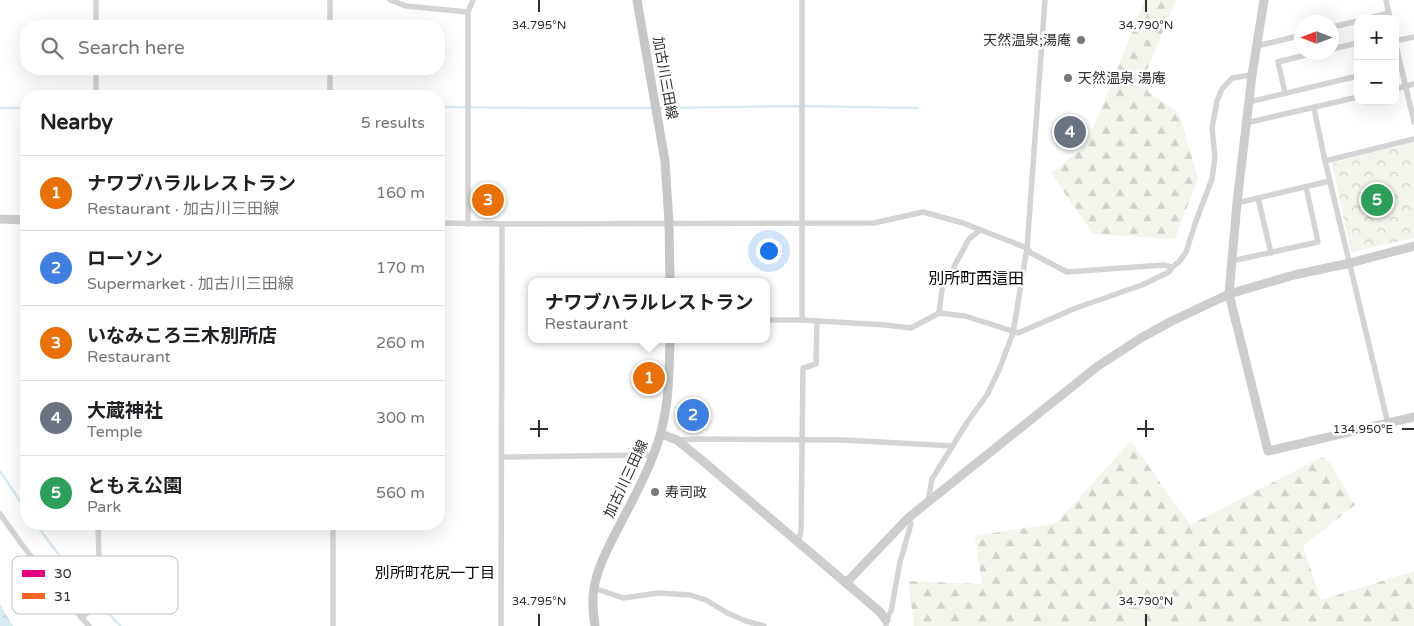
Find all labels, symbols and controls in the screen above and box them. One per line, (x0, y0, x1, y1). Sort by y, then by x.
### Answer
north arrow (1294, 15, 1339, 60)
map controls (1354, 15, 1399, 105)
button: + (1354, 15, 1399, 60)
text: 34.795°N (512, 18, 566, 32)
text: 34.790°N (1119, 18, 1173, 32)
search box (20, 20, 445, 75)
place label: 天然温泉;湯庵 (983, 32, 1071, 49)
icon: search (38, 34, 66, 62)
marker: 天然温泉;湯庵 (1075, 34, 1087, 46)
street label: 加古川三田線 (649, 35, 681, 121)
text: Search here (78, 37, 185, 59)
button: − (1354, 60, 1399, 105)
place label: 天然温泉 湯庵 (1078, 70, 1166, 87)
marker: 天然温泉 湯庵 (1062, 72, 1074, 84)
text: Nearby (40, 110, 113, 135)
text: 5 results (361, 113, 425, 133)
pin: 4 (1054, 113, 1086, 151)
text: ナワブハラルレストラン (87, 173, 296, 195)
pin: 3 (472, 181, 504, 219)
pin: 5 (1361, 181, 1393, 219)
text: 1 (51, 183, 61, 203)
text: 160 m (376, 183, 425, 203)
text: Restaurant · 加古川三田線 (87, 199, 279, 219)
your location (756, 238, 782, 264)
text: ローソン (87, 248, 163, 270)
text: 2 (51, 258, 61, 278)
text: 170 m (376, 258, 425, 278)
district label: 別所町西這田 (928, 269, 1024, 289)
text: Supermarket · 加古川三田線 (87, 274, 294, 294)
popup (528, 278, 770, 343)
text: ナワブハラルレストラン (544, 292, 754, 314)
text: Restaurant (544, 314, 628, 334)
text: いなみころ三木別所店 (87, 325, 277, 347)
text: 3 (51, 333, 61, 353)
text: 260 m (376, 333, 425, 353)
text: Restaurant (87, 347, 171, 367)
pin: 1 (633, 359, 665, 397)
pin: 2 (677, 396, 709, 434)
text: 大蔵神社 (87, 400, 163, 422)
text: 4 (51, 408, 61, 428)
text: 300 m (376, 408, 425, 428)
text: Temple (87, 422, 143, 442)
text: 134.950°E (1333, 422, 1394, 436)
street label: 加古川三田線 (601, 437, 651, 521)
text: ともえ公園 (87, 475, 182, 497)
text: 5 (51, 483, 61, 503)
text: 560 m (376, 483, 425, 503)
place label: 寿司政 (665, 484, 707, 501)
marker: 寿司政 (649, 486, 661, 498)
text: Park (87, 497, 121, 517)
legend (12, 556, 178, 614)
district label: 別所町花尻一丁目 (375, 564, 495, 582)
text: 30 (54, 565, 72, 582)
text: 31 (54, 588, 72, 605)
text: 34.795°N (512, 594, 566, 608)
text: 34.790°N (1119, 594, 1173, 608)

